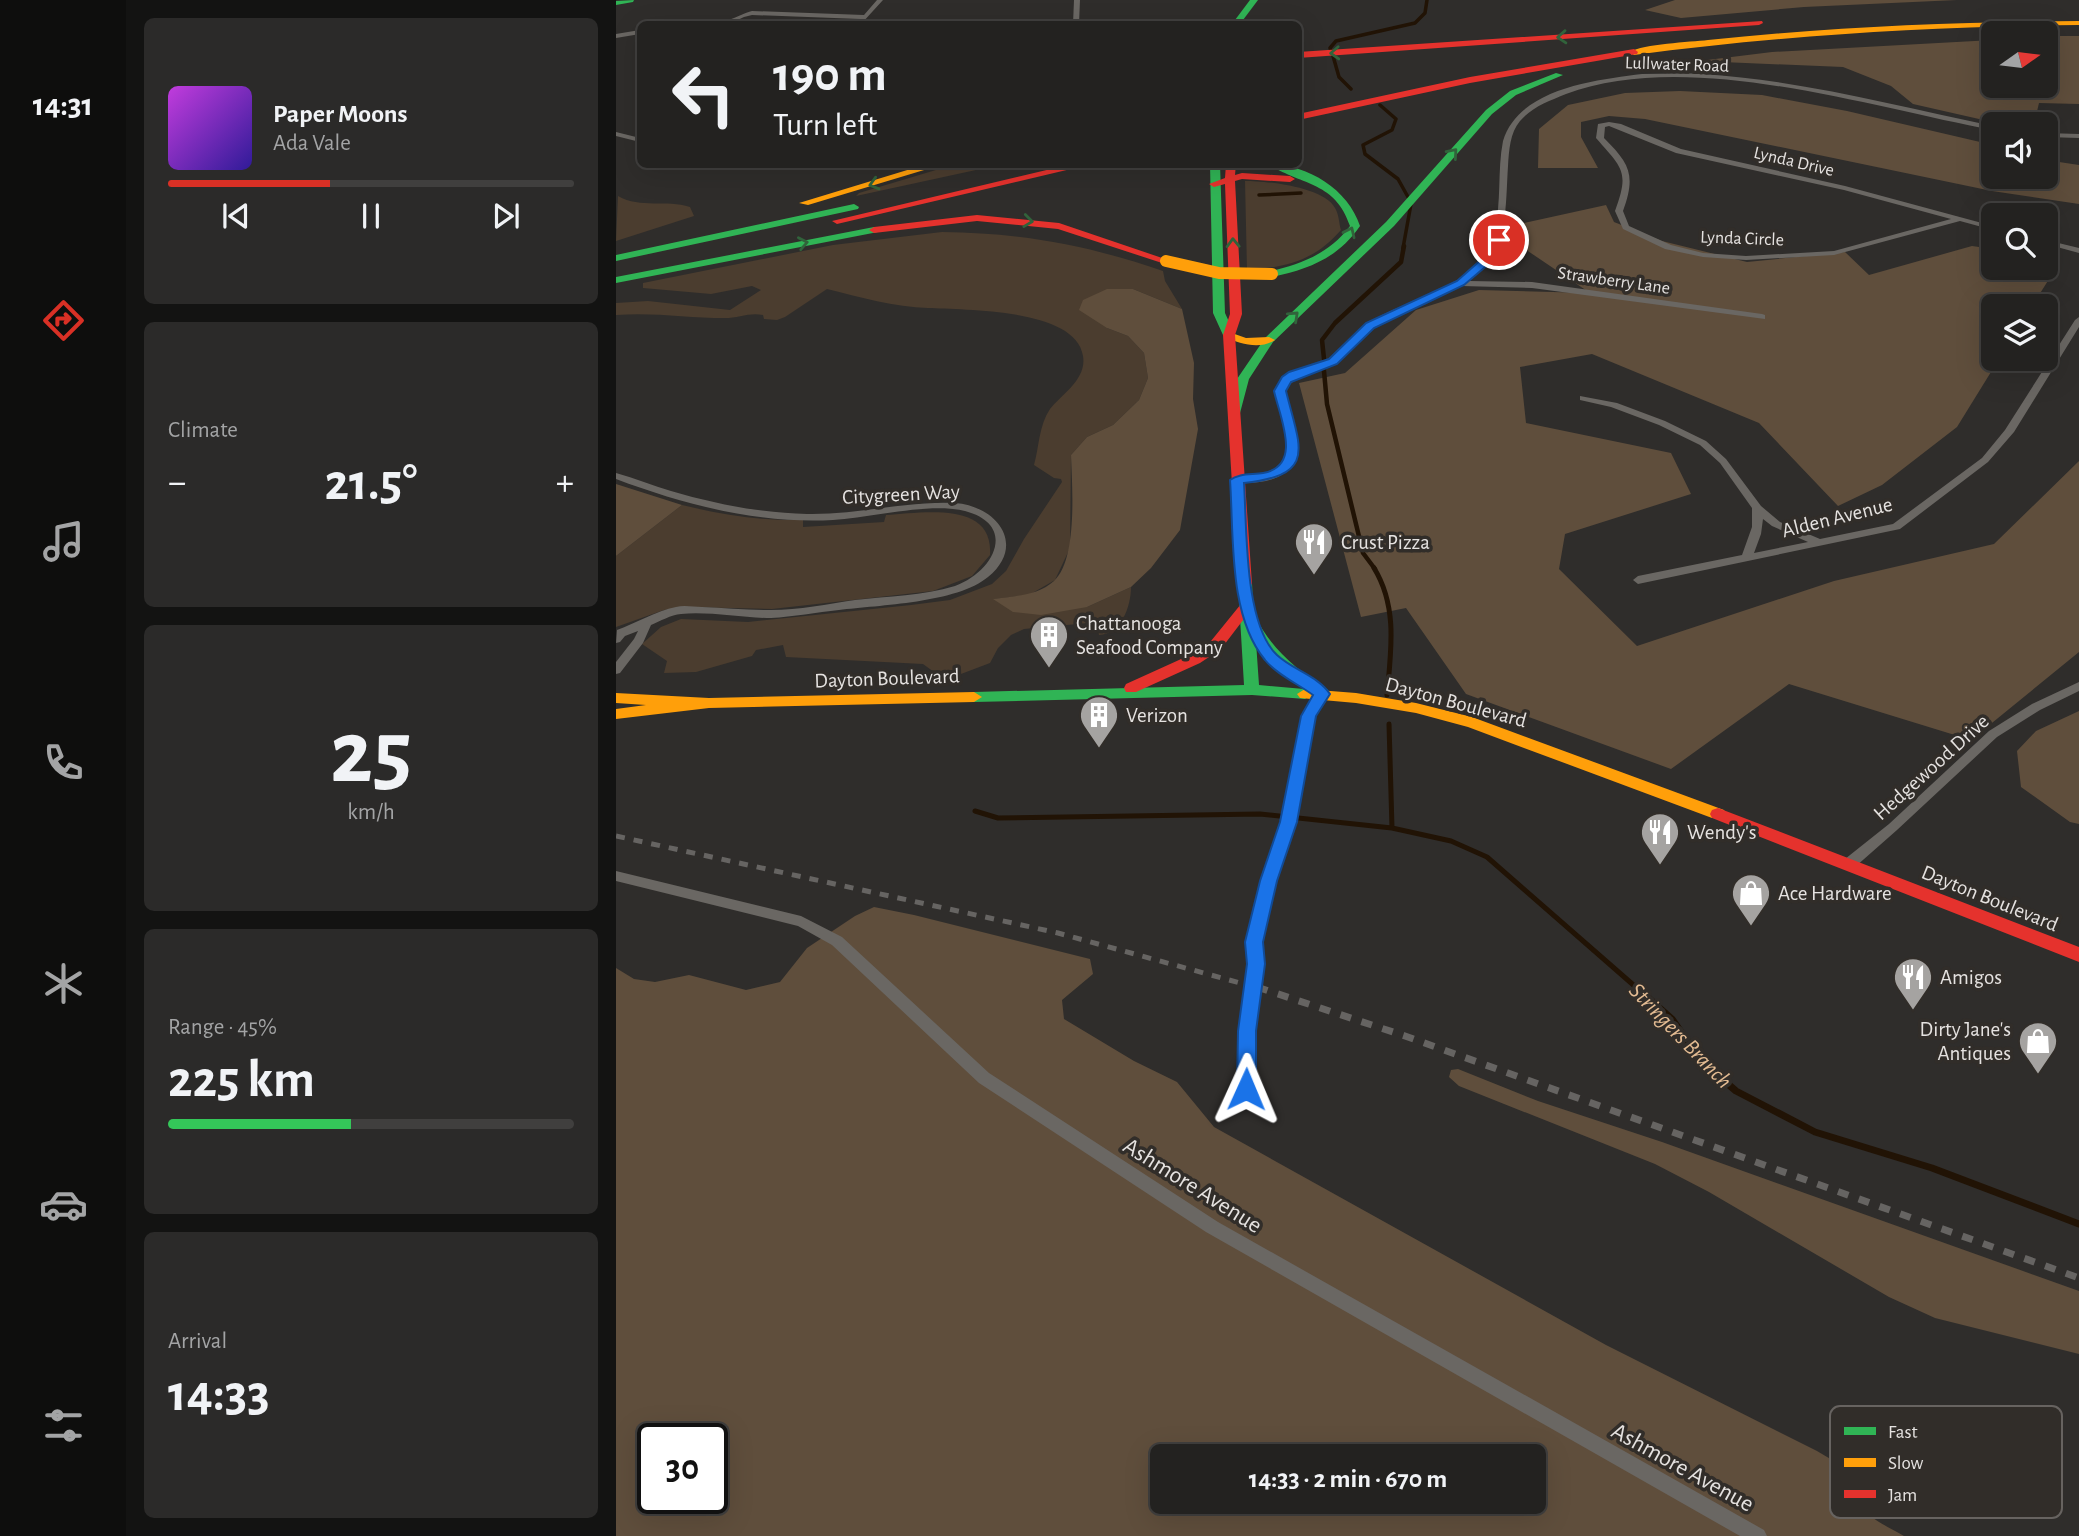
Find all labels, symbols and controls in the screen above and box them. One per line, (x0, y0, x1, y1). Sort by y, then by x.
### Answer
north arrow (1981, 21, 2058, 98)
map controls (1981, 21, 2058, 371)
one-way arrow (1556, 29, 1567, 44)
one-way arrow (1329, 45, 1340, 60)
icon: left (658, 49, 749, 140)
text: 190 m (773, 51, 887, 100)
street label: Lullwater Road (1625, 54, 1729, 76)
text: 14:31 (33, 89, 93, 121)
text: Paper Moons (273, 101, 408, 127)
text: Turn left (773, 109, 877, 141)
button: sound (1981, 112, 2058, 189)
text: Ada Vale (273, 132, 351, 155)
street label: Lynda Drive (1752, 144, 1836, 180)
one-way arrow (1445, 149, 1457, 162)
one-way arrow (868, 175, 880, 190)
icon: previous (217, 197, 255, 235)
icon: pause (352, 197, 390, 235)
icon: next (487, 197, 525, 235)
button: search (1981, 203, 2058, 280)
pin (1469, 210, 1529, 270)
one-way arrow (1023, 214, 1034, 229)
icon: arrive (1480, 221, 1518, 259)
one-way arrow (1342, 227, 1356, 239)
street label: Lynda Circle (1700, 229, 1784, 249)
one-way arrow (797, 237, 809, 252)
one-way arrow (1225, 237, 1240, 248)
street label: Strawberry Lane (1556, 264, 1671, 298)
button: layers (1981, 294, 2058, 371)
icon: directions (39, 296, 88, 345)
one-way arrow (1286, 312, 1299, 325)
text: Climate (168, 419, 238, 442)
text: 21.5° (325, 457, 417, 509)
text: − (168, 464, 186, 502)
text: + (556, 464, 574, 502)
street label: Citygreen Way (842, 481, 960, 508)
street label: Alden Avenue (1780, 494, 1895, 541)
icon: music (39, 517, 88, 566)
restaurant icon: Crust Pizza (1293, 521, 1335, 576)
place label: Crust Pizza (1341, 532, 1430, 553)
place label: Chattanooga Seafood Company (1076, 613, 1223, 658)
building icon: Chattanooga Seafood Company (1028, 614, 1070, 669)
street label: Dayton Boulevard (814, 665, 960, 692)
street label: Dayton Boulevard (1383, 674, 1529, 731)
building icon: Verizon (1078, 694, 1120, 749)
place label: Verizon (1126, 705, 1188, 726)
text: 25 (330, 708, 412, 799)
street label: Hedgewood Drive (1870, 710, 1993, 824)
icon: phone (39, 738, 88, 787)
text: km/h (347, 801, 395, 824)
restaurant icon: Wendy's (1639, 811, 1681, 866)
place label: Wendy's (1687, 822, 1756, 843)
street label: Dayton Boulevard (1918, 861, 2061, 935)
shop icon: Ace Hardware (1730, 872, 1772, 927)
place label: Ace Hardware (1778, 883, 1892, 904)
restaurant icon: Amigos (1892, 956, 1934, 1011)
icon: climate (39, 959, 88, 1008)
place label: Amigos (1940, 967, 2002, 988)
water label: Stringers Branch (1624, 979, 1736, 1093)
text: Range · 45% (168, 1016, 277, 1039)
place label: Dirty Jane's Antiques (1920, 1019, 2011, 1064)
shop icon: Dirty Jane's Antiques (2017, 1020, 2059, 1075)
position arrow (1209, 1052, 1283, 1126)
text: 225 km (168, 1054, 315, 1106)
street label: Ashmore Avenue (1119, 1134, 1266, 1238)
icon: car (39, 1180, 88, 1229)
text: Arrival (168, 1330, 227, 1353)
text: 14:33 (168, 1368, 270, 1420)
icon: filters (39, 1401, 88, 1450)
legend (1830, 1406, 2062, 1518)
street label: Ashmore Avenue (1607, 1419, 1758, 1517)
speed limit sign: 30 (637, 1423, 728, 1514)
text: Fast (1888, 1423, 1918, 1442)
text: Slow (1888, 1454, 1924, 1473)
text: 14:33 · 2 min · 670 m (1249, 1466, 1447, 1492)
text: Jam (1888, 1486, 1917, 1505)

